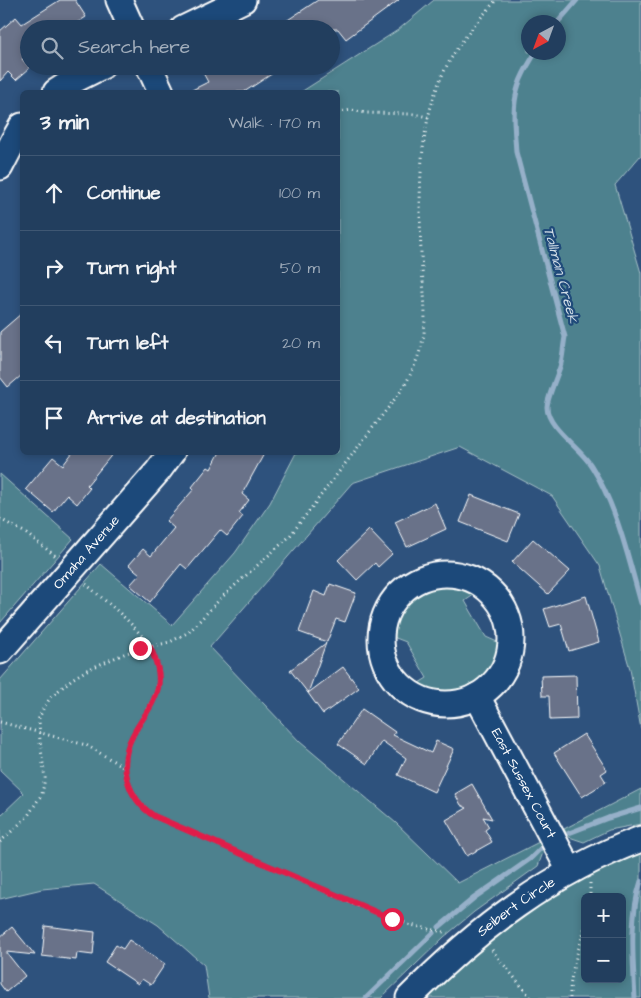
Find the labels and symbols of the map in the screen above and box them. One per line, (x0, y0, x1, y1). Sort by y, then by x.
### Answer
north arrow (521, 15, 566, 60)
water label: Tallman Creek (538, 225, 584, 326)
street label: Omaha Avenue (48, 511, 125, 594)
route end (129, 637, 152, 660)
street label: East Sussex Court (486, 725, 561, 842)
street label: Seibert Circle (473, 872, 559, 941)
route start (381, 908, 404, 931)

